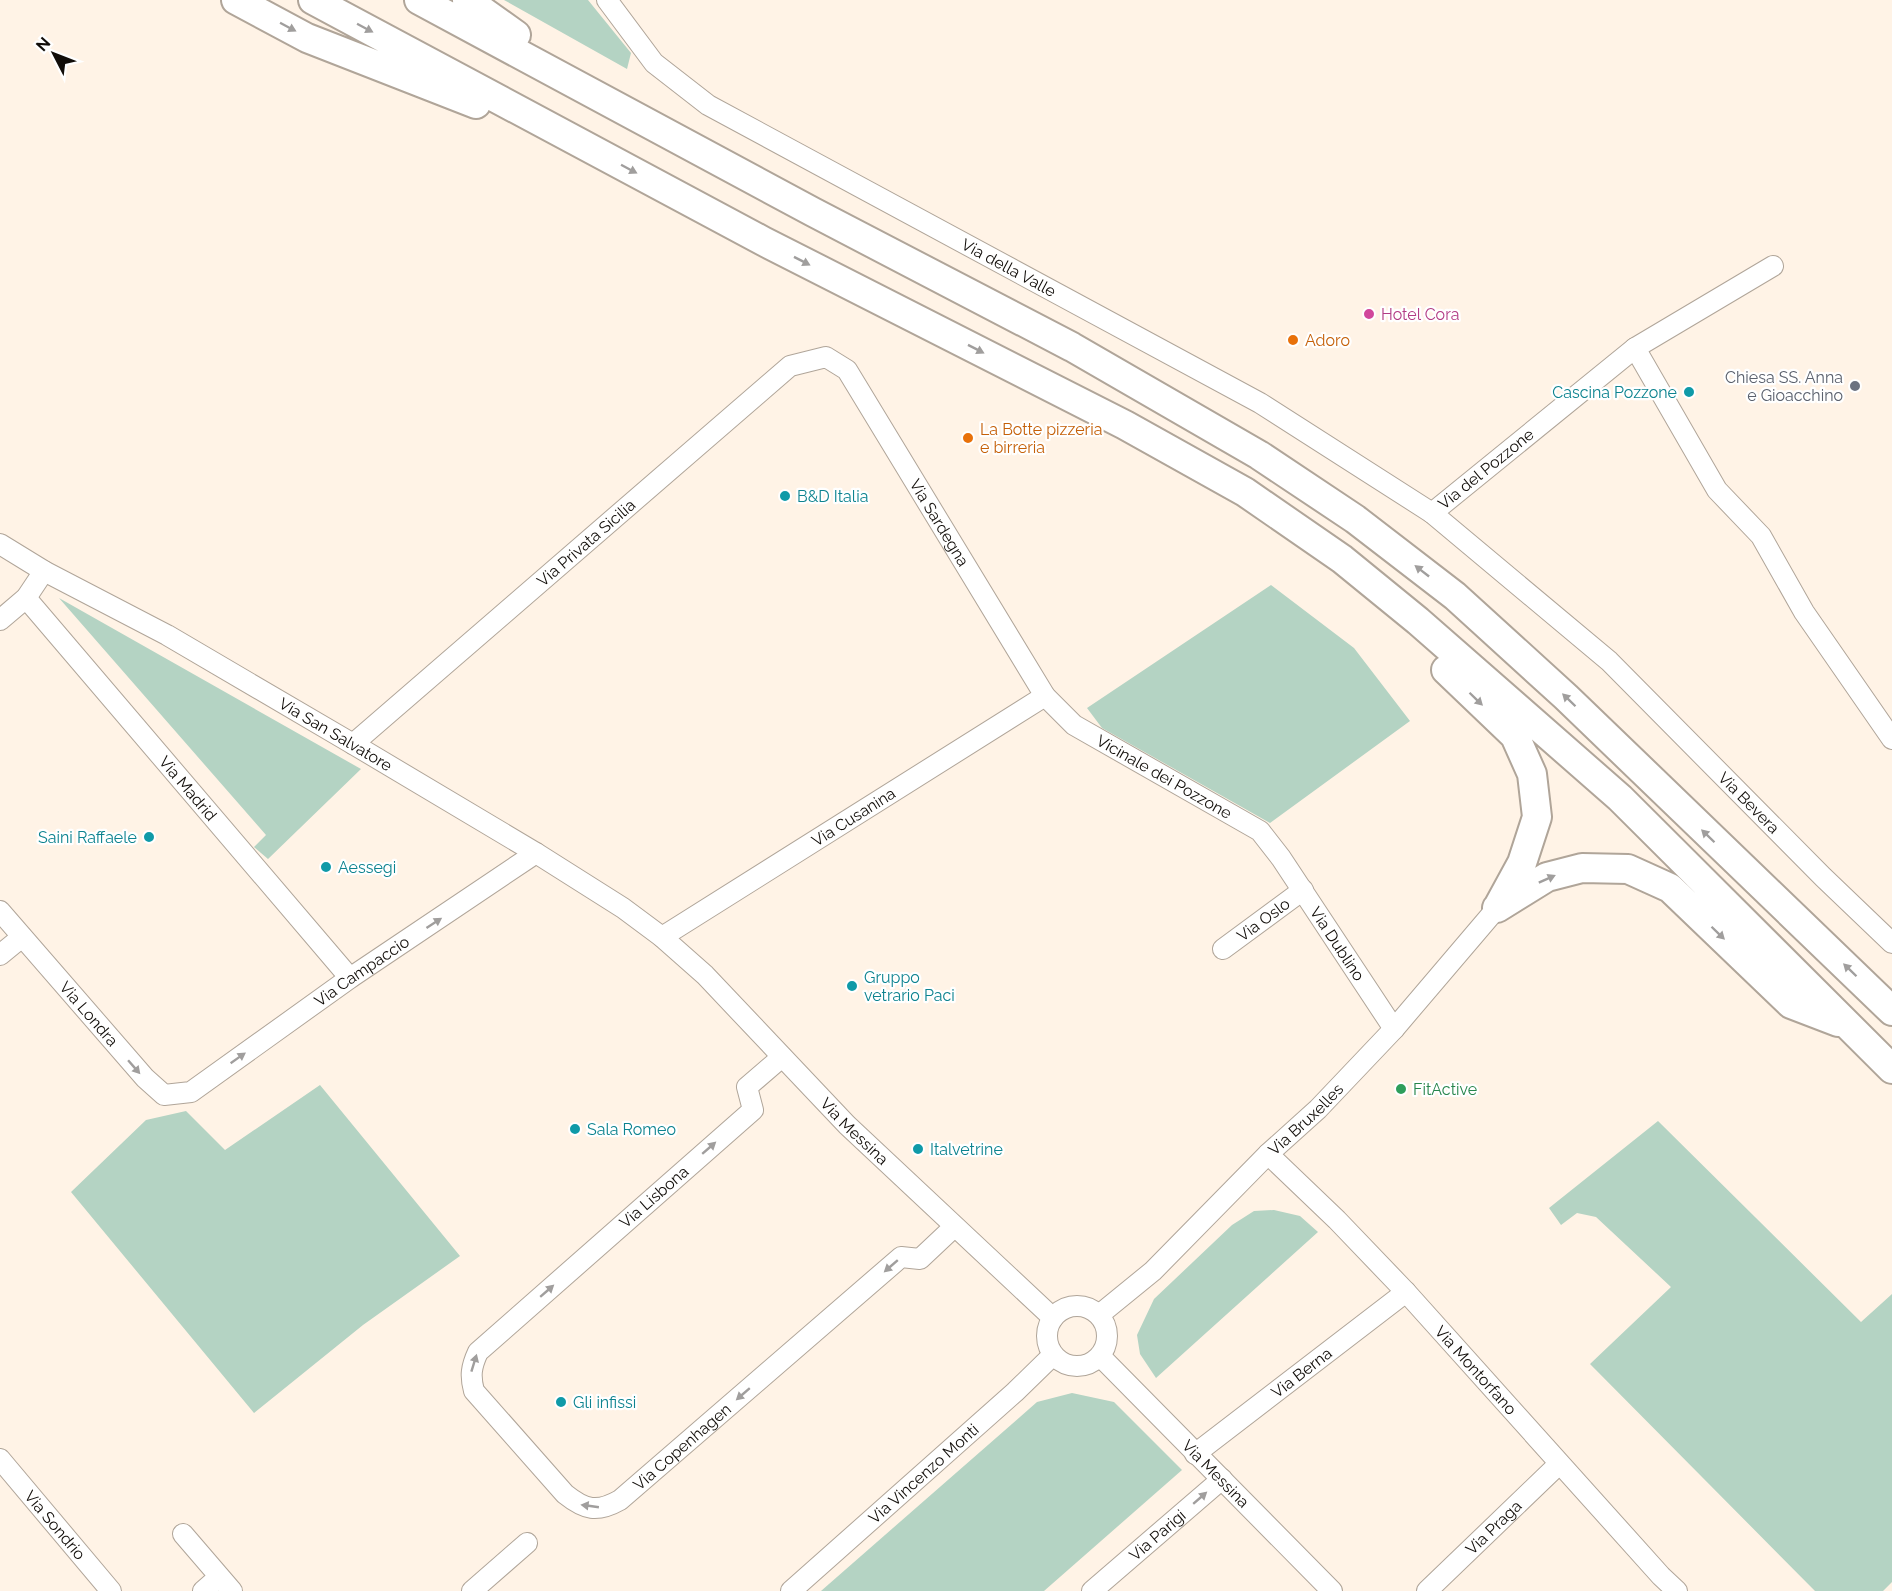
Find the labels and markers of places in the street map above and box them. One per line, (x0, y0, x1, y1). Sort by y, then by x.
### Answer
place label: Hotel Cora (1381, 305, 1459, 324)
marker: Hotel Cora (1362, 307, 1376, 321)
place label: Adoro (1305, 331, 1350, 350)
marker: Adoro (1286, 333, 1300, 347)
place label: Chiesa SS. Anna e Gioacchino (1725, 368, 1843, 405)
marker: Chiesa SS. Anna e Gioacchino (1848, 379, 1862, 393)
place label: Cascina Pozzone (1552, 383, 1677, 402)
marker: Cascina Pozzone (1682, 385, 1696, 399)
place label: La Botte pizzeria e birreria (980, 420, 1102, 457)
marker: La Botte pizzeria e birreria (961, 431, 975, 445)
place label: B&D Italia (797, 487, 868, 506)
marker: B&D Italia (778, 489, 792, 503)
place label: Saini Raffaele (38, 828, 137, 847)
marker: Saini Raffaele (142, 830, 156, 844)
place label: Aessegi (338, 858, 396, 877)
marker: Aessegi (319, 860, 333, 874)
place label: Gruppo vetrario Paci (864, 968, 955, 1005)
marker: Gruppo vetrario Paci (845, 979, 859, 993)
place label: FitActive (1413, 1080, 1477, 1099)
marker: FitActive (1394, 1082, 1408, 1096)
place label: Sala Romeo (587, 1120, 676, 1139)
marker: Sala Romeo (568, 1122, 582, 1136)
place label: Italvetrine (930, 1140, 1003, 1159)
marker: Italvetrine (911, 1142, 925, 1156)
place label: Gli infissi (573, 1393, 636, 1412)
marker: Gli infissi (554, 1395, 568, 1409)

